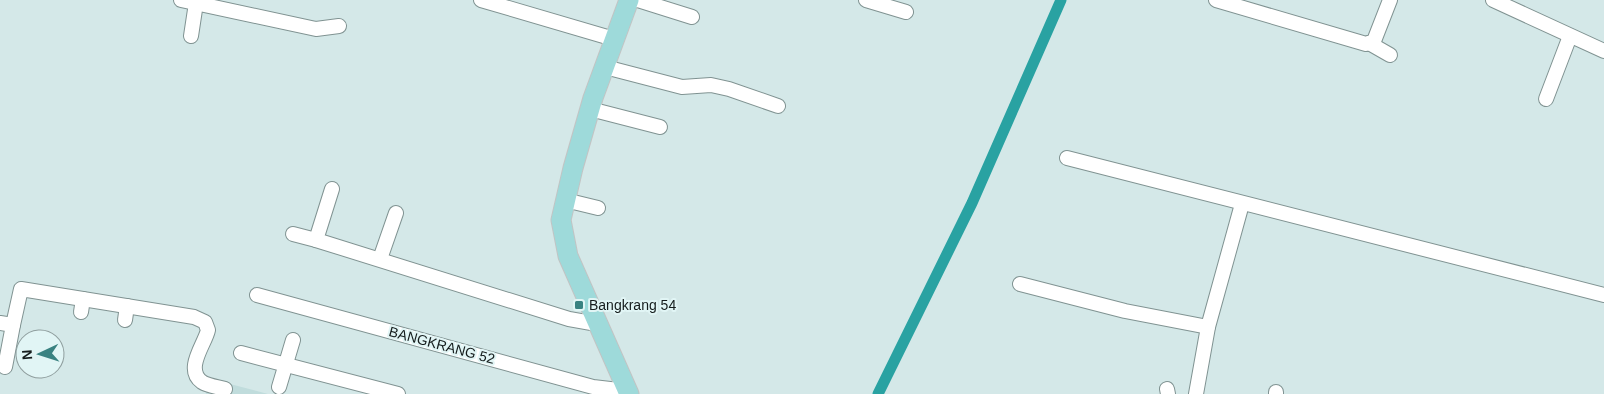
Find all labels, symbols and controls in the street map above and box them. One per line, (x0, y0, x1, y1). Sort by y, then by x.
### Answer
place label: Bangkrang 54 (589, 297, 676, 313)
marker: Bangkrang 54 (573, 299, 585, 311)
street label: BANGKRANG 52 (387, 323, 497, 367)
north arrow (15, 329, 65, 379)
text: N (19, 349, 35, 361)

